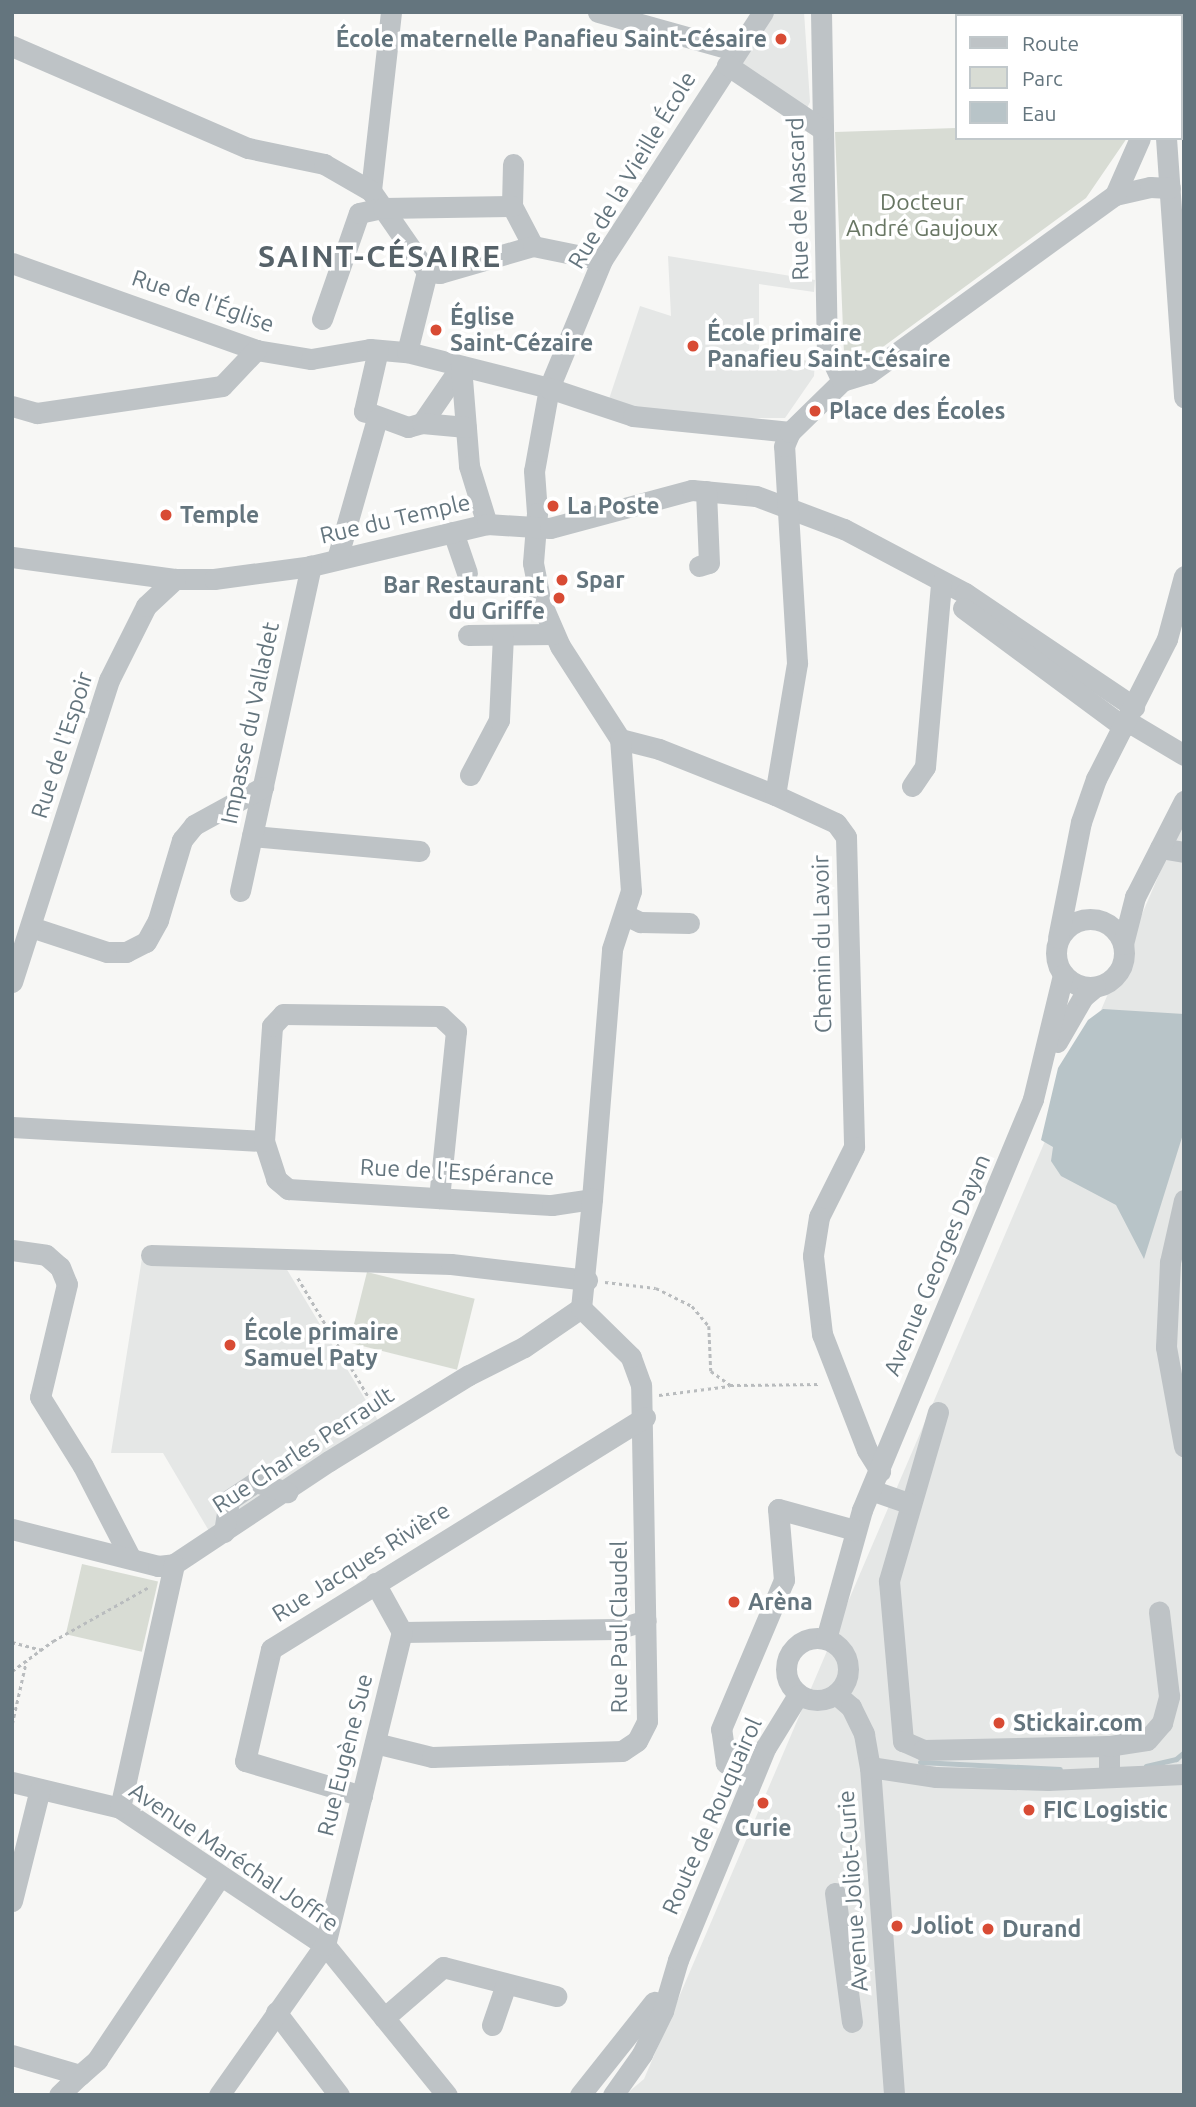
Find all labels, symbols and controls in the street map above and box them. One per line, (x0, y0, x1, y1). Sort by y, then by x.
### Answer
legend (954, 14, 1182, 140)
place label: École maternelle Panafieu Saint-Césaire (336, 25, 767, 53)
marker: École maternelle Panafieu Saint-Césaire (773, 31, 789, 47)
text: Route (1022, 31, 1079, 55)
street label: Rue de la Vieille École (562, 66, 702, 274)
text: Parc (1022, 66, 1063, 90)
text: Eau (1022, 101, 1057, 125)
street label: Rue de Mascard (781, 117, 815, 281)
park label: Docteur André Gaujoux (846, 188, 998, 242)
district label: SAINT-CÉSAIRE (260, 238, 500, 274)
street label: Rue de l'Église (128, 264, 278, 338)
place label: Église Saint-Cézaire (450, 303, 593, 357)
place label: École primaire Panafieu Saint-Césaire (707, 319, 951, 373)
marker: Église Saint-Cézaire (428, 322, 444, 338)
marker: École primaire Panafieu Saint-Césaire (685, 338, 701, 354)
place label: Place des Écoles (829, 397, 1005, 425)
marker: Place des Écoles (807, 403, 823, 419)
street label: Rue du Temple (317, 488, 473, 550)
place label: La Poste (567, 492, 660, 520)
marker: La Poste (545, 498, 561, 514)
place label: Temple (180, 501, 259, 529)
marker: Temple (158, 507, 174, 523)
place label: Spar (576, 566, 625, 594)
place label: Bar Restaurant du Griffe (383, 571, 545, 625)
marker: Spar (554, 572, 570, 588)
marker: Bar Restaurant du Griffe (551, 590, 567, 606)
street label: Impasse du Valladet (215, 619, 285, 827)
street label: Rue de l'Espoir (25, 668, 99, 822)
street label: Chemin du Lavoir (807, 855, 837, 1033)
street label: Avenue Georges Dayan (878, 1150, 996, 1380)
street label: Rue de l'Espérance (359, 1153, 555, 1191)
place label: École primaire Samuel Paty (244, 1318, 399, 1372)
marker: École primaire Samuel Paty (222, 1337, 238, 1353)
street label: Rue Charles Perrault (207, 1381, 399, 1519)
street label: Rue Jacques Rivière (267, 1496, 455, 1628)
street label: Rue Paul Claudel (605, 1541, 633, 1713)
place label: Arèna (748, 1588, 813, 1616)
marker: Arèna (726, 1594, 742, 1610)
street label: Rue Eugène Sue (312, 1671, 378, 1839)
place label: Stickair.com (1013, 1709, 1143, 1737)
street label: Route de Rouquairol (656, 1713, 768, 1919)
marker: Stickair.com (991, 1715, 1007, 1731)
street label: Avenue Maréchal Joffre (124, 1777, 344, 1937)
street label: Avenue Joliot-Curie (832, 1789, 874, 1993)
marker: Curie (755, 1795, 771, 1811)
place label: FIC Logistic (1043, 1796, 1168, 1824)
marker: FIC Logistic (1021, 1802, 1037, 1818)
place label: Curie (735, 1814, 791, 1842)
place label: Joliot (911, 1912, 974, 1940)
place label: Durand (1002, 1915, 1081, 1943)
marker: Joliot (889, 1918, 905, 1934)
marker: Durand (980, 1921, 996, 1937)

